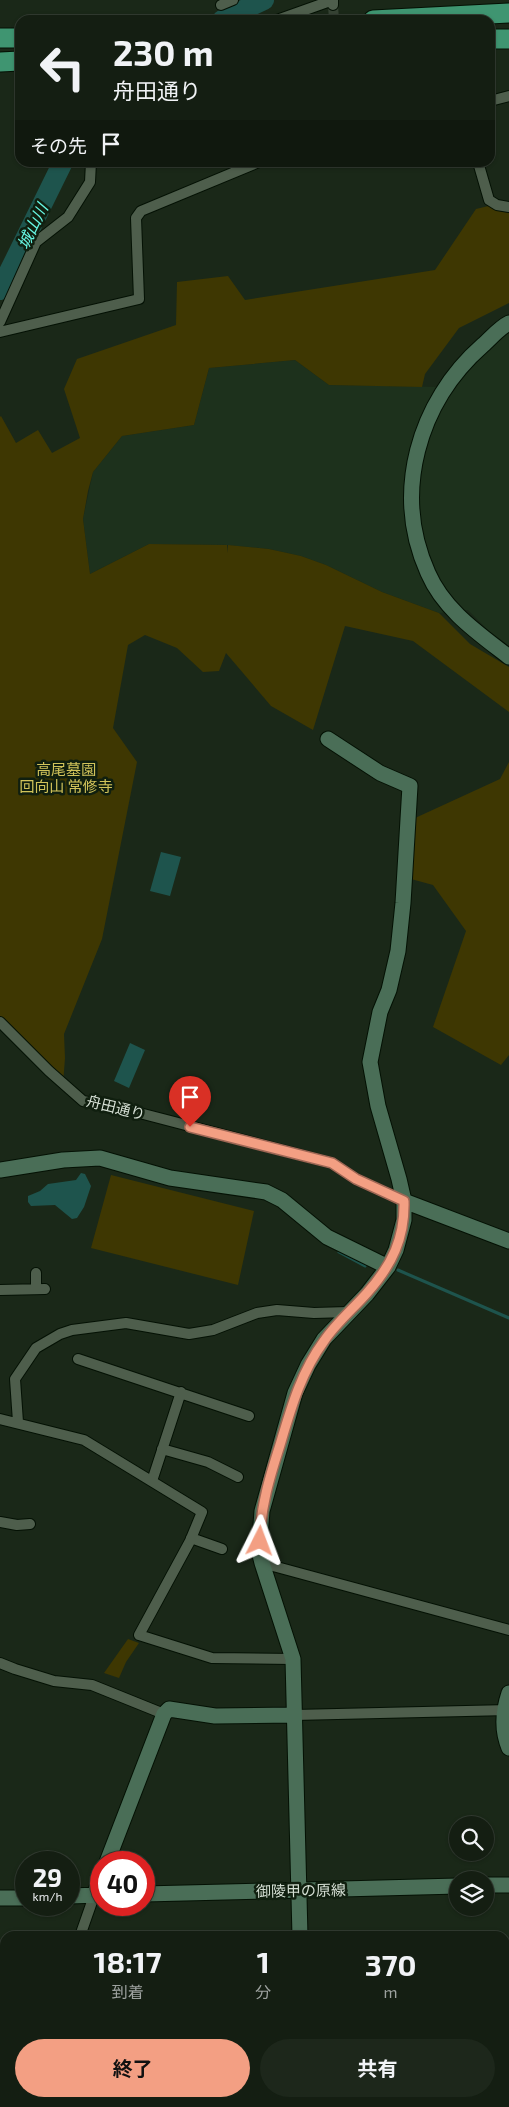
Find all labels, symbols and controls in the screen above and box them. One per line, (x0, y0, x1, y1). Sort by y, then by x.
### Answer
text: 230 m (113, 31, 214, 73)
icon: left (30, 35, 95, 100)
text: 舟田通り (113, 77, 201, 103)
icon: arrive (97, 130, 125, 158)
text: その先 (30, 134, 87, 157)
water label: 城山川 (13, 198, 52, 252)
park label: 高尾墓園 回向山 常修寺 (19, 760, 113, 795)
pin (169, 1076, 211, 1127)
icon: arrive (176, 1083, 204, 1111)
street label: 舟田通り (85, 1091, 147, 1123)
position arrow (233, 1514, 285, 1566)
map controls (449, 1816, 494, 1916)
button: search (449, 1816, 494, 1861)
speed limit sign: 40 (90, 1851, 155, 1916)
text: 29 (33, 1862, 62, 1892)
button: layers (449, 1871, 494, 1916)
street label: 御陵甲の原線 (256, 1880, 346, 1900)
text: km/h (33, 1889, 62, 1903)
text: 18:17 (94, 1943, 162, 1979)
text: 1 (257, 1943, 270, 1979)
text: 370 (365, 1946, 416, 1982)
text: 到着 (112, 1982, 144, 2001)
text: 分 (255, 1982, 271, 2001)
text: m (384, 1982, 398, 2001)
button: 終了 (15, 2039, 250, 2097)
button: 共有 (260, 2039, 495, 2097)

